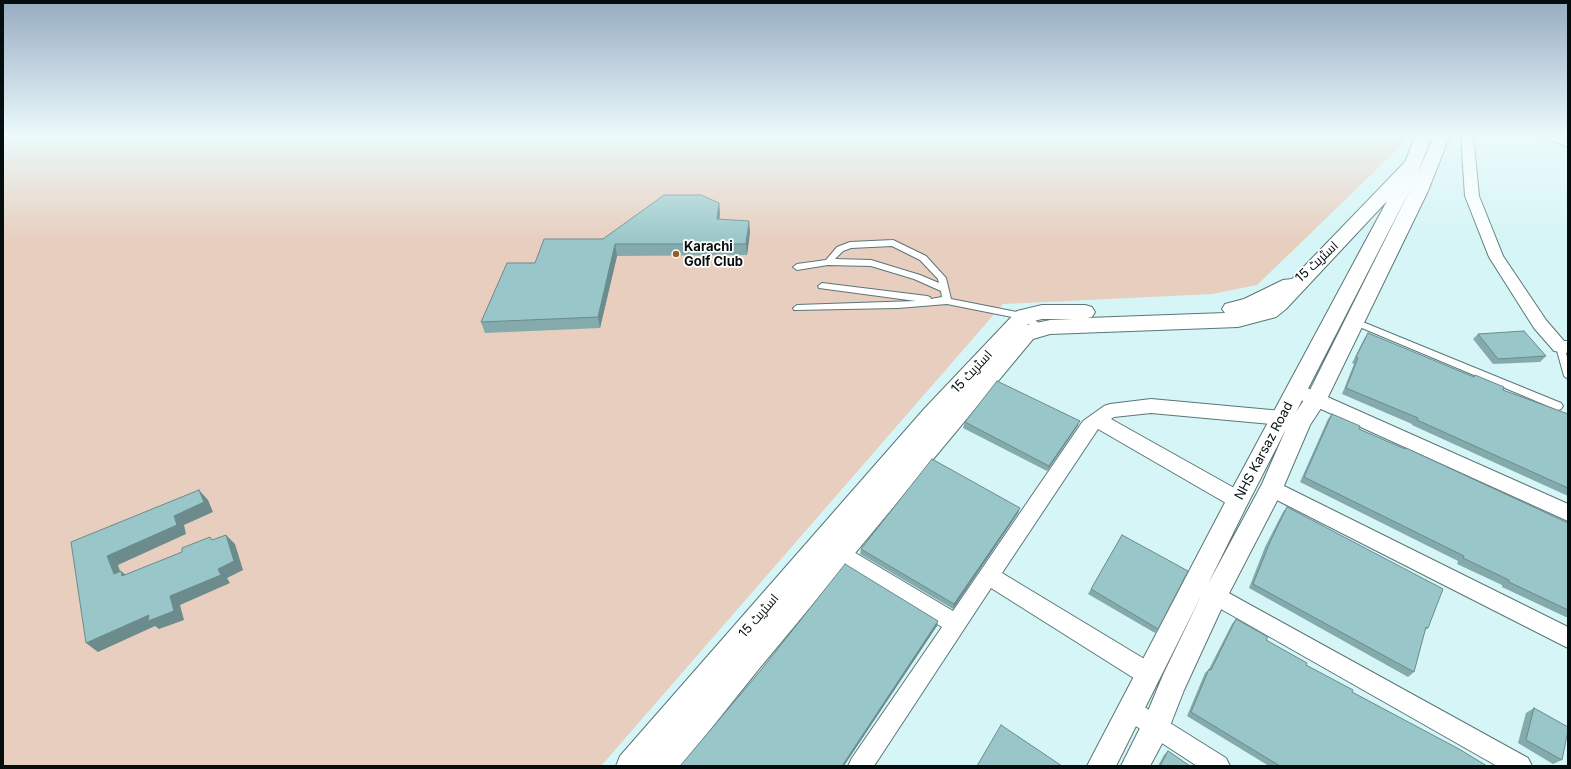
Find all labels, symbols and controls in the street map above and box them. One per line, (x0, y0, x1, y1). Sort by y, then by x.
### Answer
street label: اسٹریٹ 15 (1292, 238, 1342, 286)
place label: Karachi Golf Club (684, 239, 743, 270)
marker: Karachi Golf Club (671, 249, 681, 259)
street label: اسٹریٹ 15 (948, 347, 996, 397)
street label: NHS Karsaz Road (1232, 399, 1296, 503)
street label: اسٹریٹ 15 (736, 591, 782, 641)

